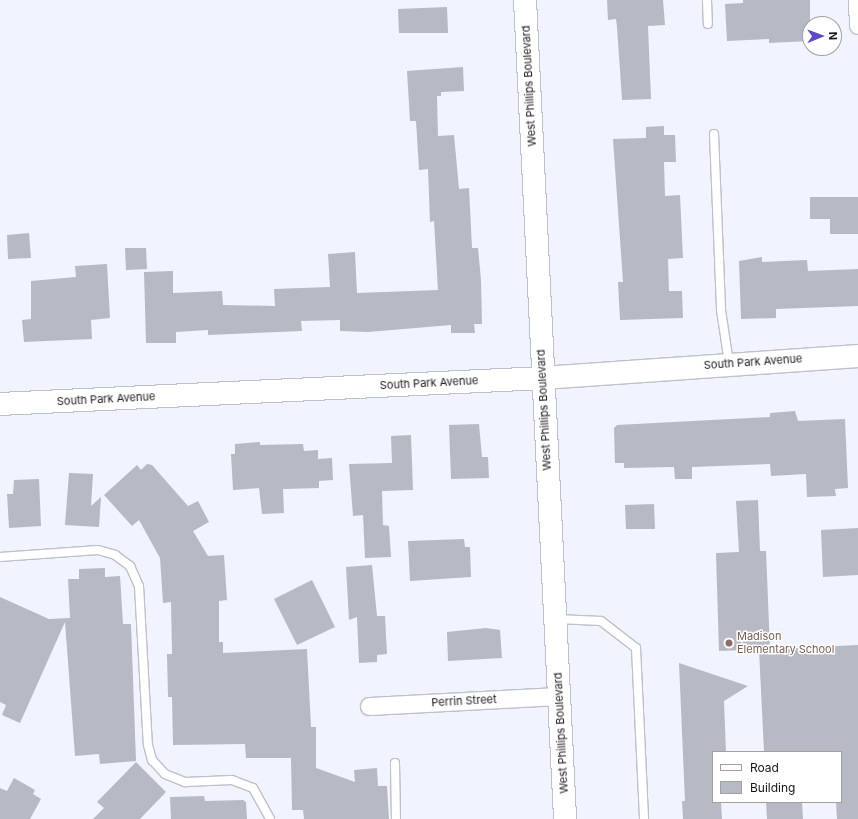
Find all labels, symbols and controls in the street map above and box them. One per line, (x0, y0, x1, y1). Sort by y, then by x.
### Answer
north arrow (802, 16, 842, 56)
street label: West Phillips Boulevard (519, 25, 539, 147)
text: N (826, 31, 840, 40)
street label: West Phillips Boulevard (534, 349, 554, 471)
street label: South Park Avenue (703, 352, 803, 372)
street label: South Park Avenue (379, 374, 479, 392)
street label: South Park Avenue (56, 390, 156, 408)
place label: Madison Elementary School (737, 630, 834, 656)
marker: Madison Elementary School (724, 638, 734, 648)
street label: West Phillips Boulevard (551, 672, 571, 794)
street label: Perrin Street (431, 693, 497, 709)
legend (712, 751, 842, 803)
text: Road (750, 760, 779, 775)
text: Building (750, 780, 795, 795)

